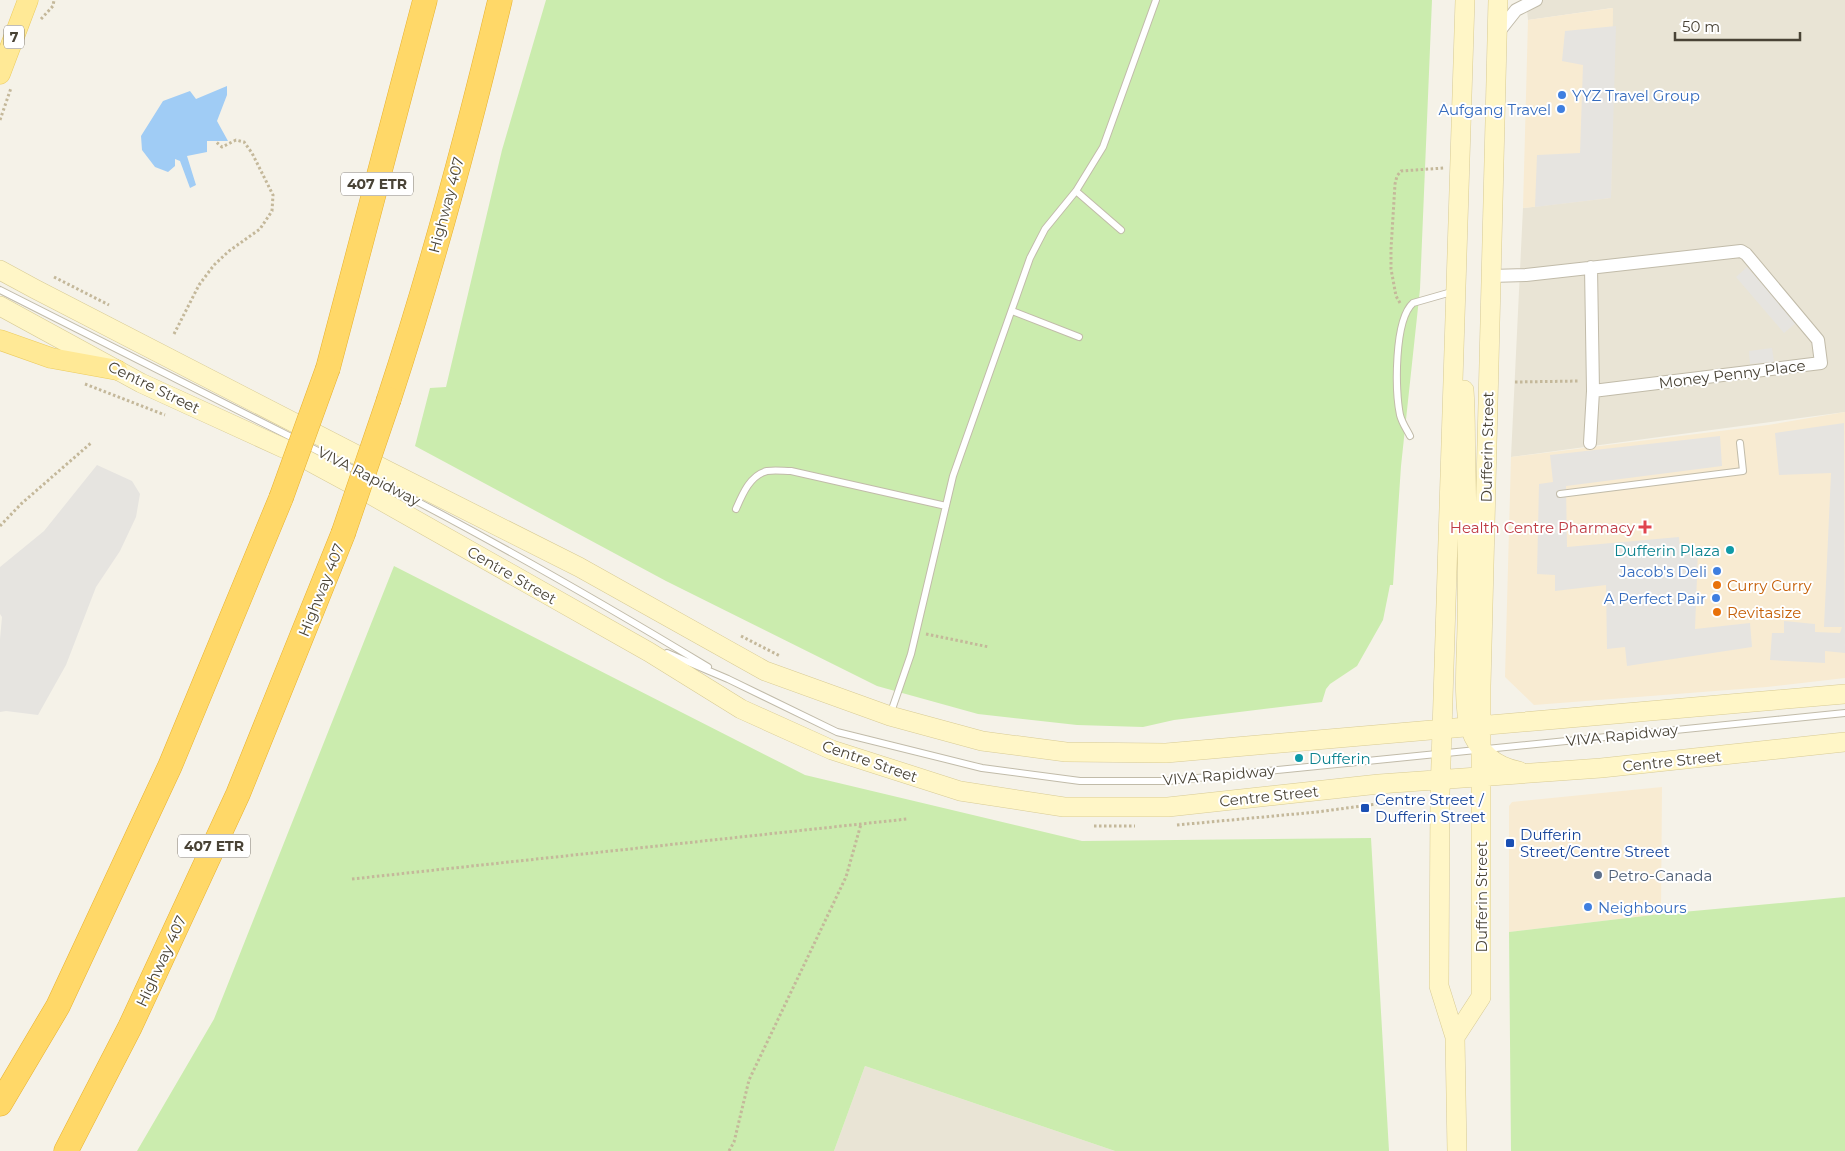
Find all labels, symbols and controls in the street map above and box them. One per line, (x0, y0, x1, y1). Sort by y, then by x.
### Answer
scale bar (1675, 10, 1800, 42)
text: 50 m (1682, 17, 1720, 36)
road number: 7 (4, 26, 24, 48)
place label: YYZ Travel Group (1572, 86, 1700, 105)
marker: YYZ Travel Group (1556, 89, 1568, 101)
place label: Aufgang Travel (1438, 100, 1551, 119)
marker: Aufgang Travel (1555, 103, 1567, 115)
street label: Highway 407 (424, 155, 468, 255)
road number: 407 ETR (341, 172, 413, 195)
street label: Money Penny Place (1658, 356, 1806, 392)
street label: Centre Street (105, 357, 203, 417)
street label: Dufferin Street (1477, 391, 1497, 503)
street label: VIVA Rapidway (314, 442, 424, 510)
place label: Health Centre Pharmacy (1450, 518, 1636, 537)
marker: Health Centre Pharmacy (1639, 521, 1651, 533)
street label: Highway 407 (294, 541, 348, 639)
place label: Dufferin Plaza (1614, 541, 1720, 560)
street label: Centre Street (464, 542, 560, 608)
marker: Dufferin Plaza (1724, 544, 1736, 556)
place label: Jacob's Deli (1618, 562, 1707, 581)
marker: Jacob's Deli (1711, 565, 1723, 577)
place label: Curry Curry (1727, 576, 1813, 595)
marker: Curry Curry (1711, 579, 1723, 591)
place label: A Perfect Pair (1604, 589, 1706, 608)
marker: A Perfect Pair (1710, 592, 1722, 604)
place label: Revitasize (1727, 603, 1801, 622)
marker: Revitasize (1711, 606, 1723, 618)
street label: VIVA Rapidway (1565, 720, 1680, 750)
street label: Centre Street (820, 736, 920, 786)
street label: Centre Street (1621, 746, 1723, 776)
place label: Dufferin (1309, 749, 1371, 768)
marker: Dufferin (1293, 752, 1305, 764)
street label: VIVA Rapidway (1162, 761, 1277, 789)
street label: Centre Street (1218, 781, 1320, 811)
place label: Centre Street / Dufferin Street (1375, 790, 1486, 826)
marker: Centre Street / Dufferin Street (1359, 802, 1371, 814)
place label: Dufferin Street/Centre Street (1520, 825, 1670, 861)
road number: 407 ETR (178, 834, 250, 858)
marker: Dufferin Street/Centre Street (1504, 837, 1516, 849)
street label: Dufferin Street (1472, 842, 1491, 952)
place label: Petro-Canada (1608, 866, 1712, 885)
marker: Petro-Canada (1592, 869, 1604, 881)
place label: Neighbours (1598, 898, 1687, 917)
marker: Neighbours (1582, 901, 1594, 913)
street label: Highway 407 (132, 912, 191, 1010)

